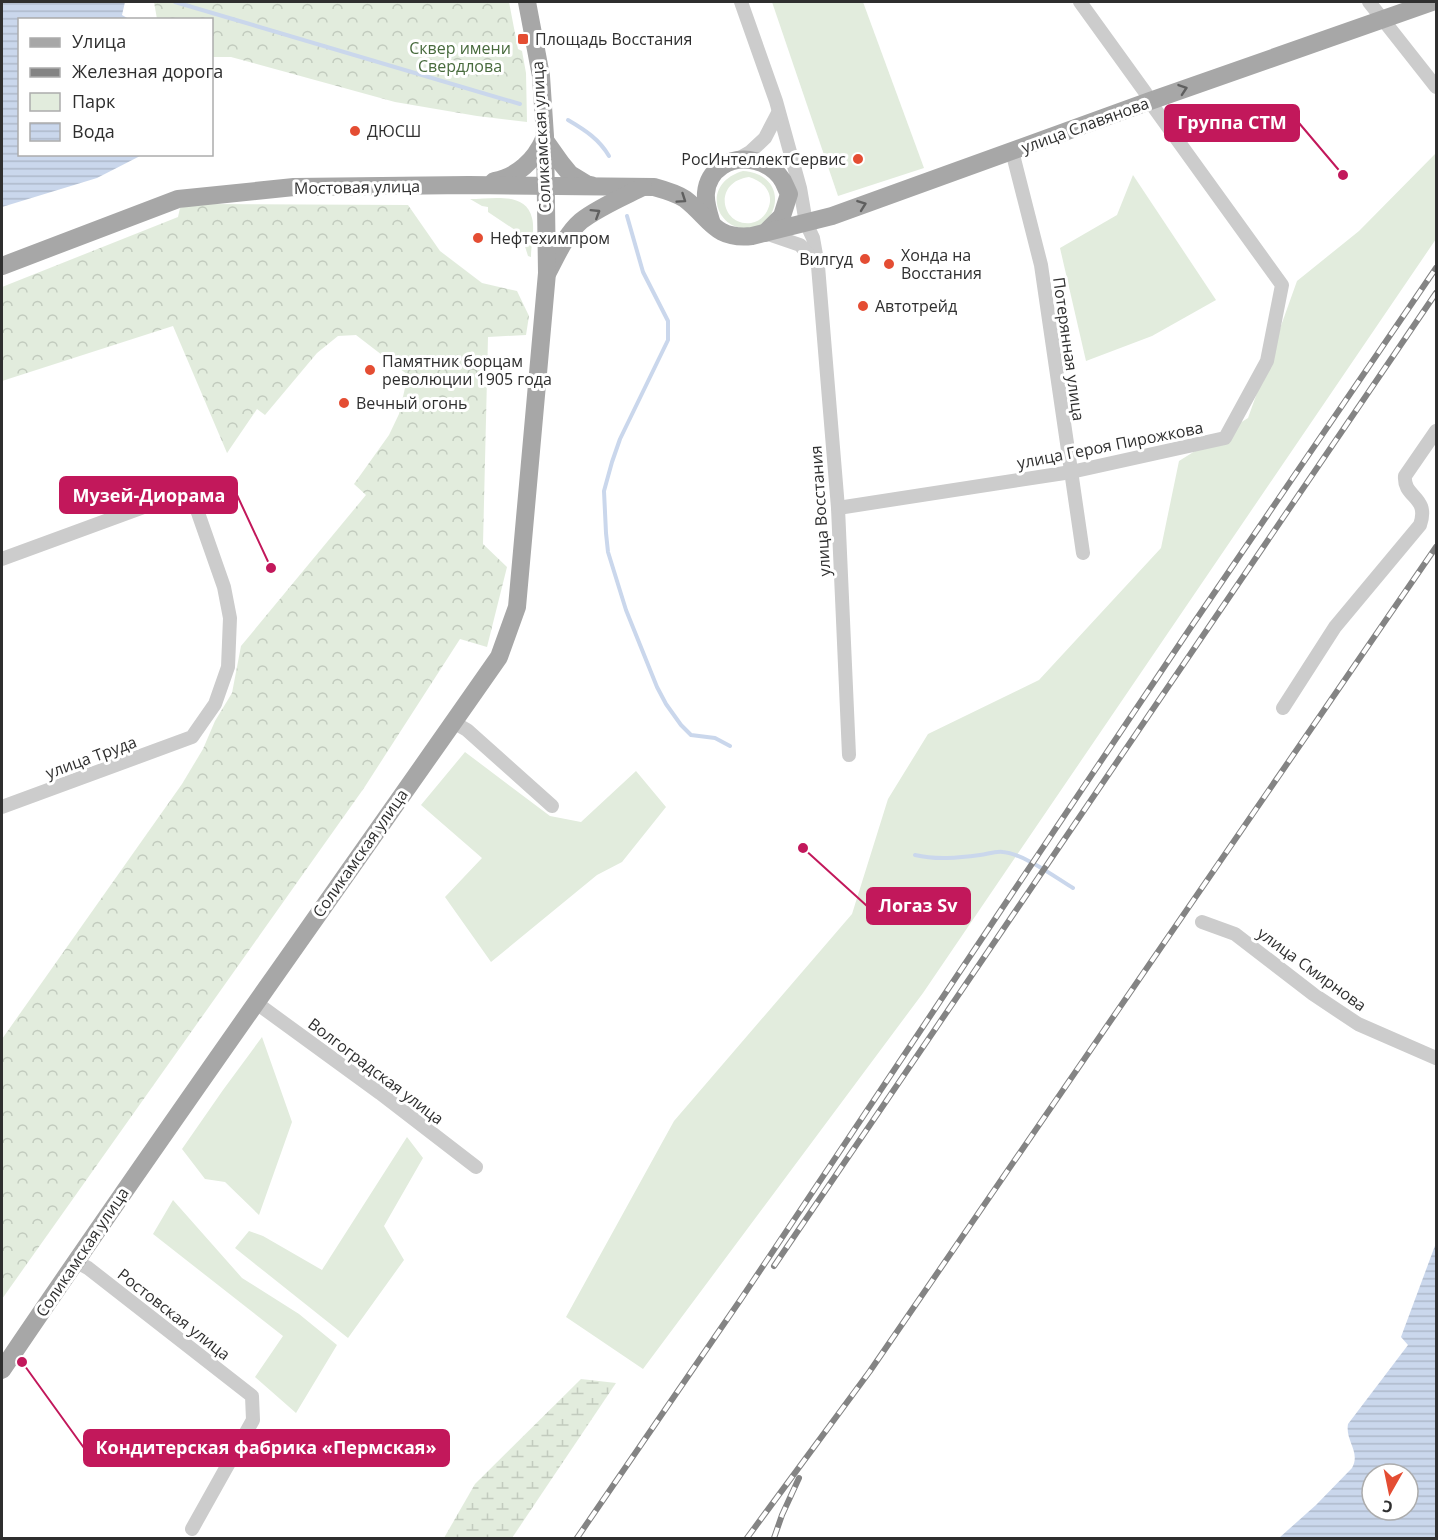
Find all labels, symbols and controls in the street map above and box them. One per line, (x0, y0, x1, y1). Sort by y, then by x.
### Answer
legend (18, 18, 213, 156)
place label: Площадь Восстания (535, 28, 692, 50)
text: Улица (72, 29, 126, 53)
marker: Площадь Восстания (516, 32, 530, 46)
park label: Сквер имени Свердлова (409, 37, 511, 77)
text: Железная дорога (72, 59, 223, 83)
street label: Соликамская улица (526, 61, 556, 213)
one-way arrow (1178, 84, 1188, 97)
text: Парк (72, 89, 116, 113)
street label: улица Славянова (1018, 92, 1152, 158)
callout: Группа СТМ (1165, 105, 1299, 141)
text: Группа СТМ (1177, 110, 1287, 134)
text: Вода (72, 119, 115, 143)
place label: ДЮСШ (367, 120, 421, 142)
marker: ДЮСШ (348, 124, 362, 138)
place label: РосИнтеллектСервис (681, 148, 846, 170)
marker: РосИнтеллектСервис (851, 152, 865, 166)
street label: Мостовая улица (294, 175, 420, 199)
one-way arrow (675, 192, 686, 203)
one-way arrow (856, 200, 867, 213)
one-way arrow (589, 209, 600, 220)
place label: Нефтехимпром (490, 227, 610, 249)
marker: Нефтехимпром (471, 231, 485, 245)
place label: Хонда на Восстания (901, 244, 982, 284)
place label: Вилгуд (799, 248, 853, 270)
marker: Вилгуд (858, 252, 872, 266)
marker: Хонда на Восстания (882, 257, 896, 271)
street label: Потерянная улица (1048, 276, 1090, 422)
place label: Автотрейд (875, 295, 957, 317)
marker: Автотрейд (856, 299, 870, 313)
place label: Памятник борцам революции 1905 года (382, 350, 552, 390)
marker: Памятник борцам революции 1905 года (363, 363, 377, 377)
place label: Вечный огонь (356, 392, 467, 414)
marker: Вечный огонь (337, 396, 351, 410)
street label: улица Героя Пирожкова (1015, 416, 1205, 474)
street label: улица Восстания (804, 445, 836, 577)
callout: Музей-Диорама (60, 477, 237, 513)
text: Музей-Диорама (73, 483, 225, 507)
street label: улица Труда (43, 730, 139, 784)
street label: Соликамская улица (307, 784, 413, 922)
callout: Логаз Sv (867, 888, 970, 924)
text: Логаз Sv (879, 893, 958, 917)
street label: улица Смирнова (1253, 922, 1371, 1016)
street label: Волгоградская улица (304, 1013, 448, 1129)
street label: Соликамская улица (30, 1183, 134, 1321)
street label: Ростовская улица (113, 1263, 235, 1365)
callout: Кондитерская фабрика «Пермская» (84, 1430, 449, 1466)
text: Кондитерская фабрика «Пермская» (95, 1435, 437, 1459)
north arrow (1360, 1462, 1420, 1522)
text: С (1381, 1495, 1394, 1518)

